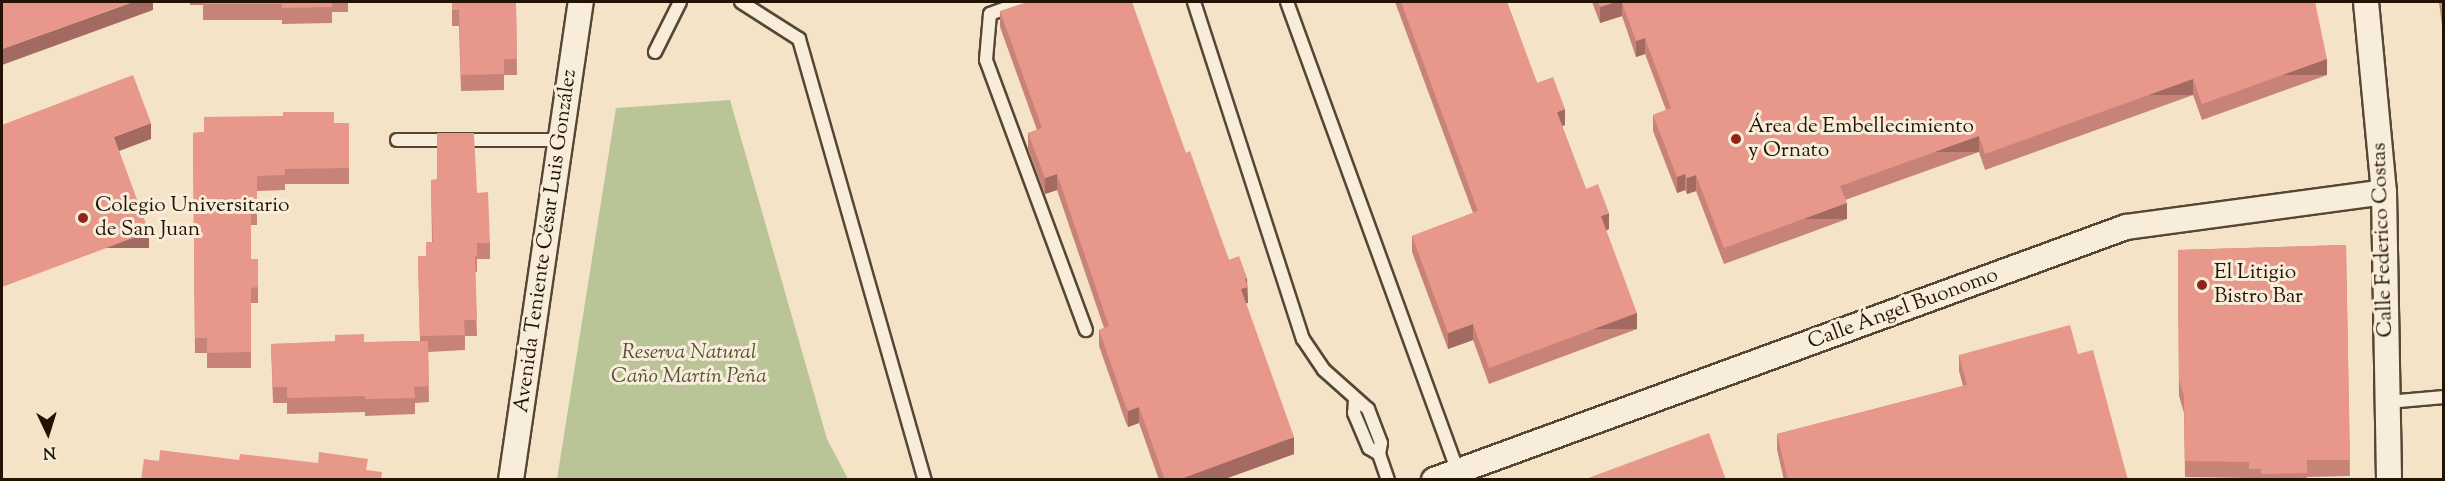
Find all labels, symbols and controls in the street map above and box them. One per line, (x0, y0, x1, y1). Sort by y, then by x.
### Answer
street label: Avenida Teniente César Luis González (509, 68, 583, 414)
place label: Área de Embellecimiento y Ornato (1748, 114, 1974, 164)
marker: Área de Embellecimiento y Ornato (1729, 132, 1743, 146)
street label: Calle Federico Costas (2367, 142, 2399, 338)
place label: Colegio Universitario de San Juan (95, 193, 290, 243)
marker: Colegio Universitario de San Juan (76, 211, 90, 225)
place label: El Litigio Bistro Bar (2214, 260, 2303, 310)
street label: Calle Ángel Buonomo (1804, 263, 2002, 355)
marker: El Litigio Bistro Bar (2195, 278, 2209, 292)
park label: Reserva Natural Caño Martín Peña (611, 340, 767, 390)
north arrow (18, 403, 78, 463)
text: N (42, 440, 56, 463)

